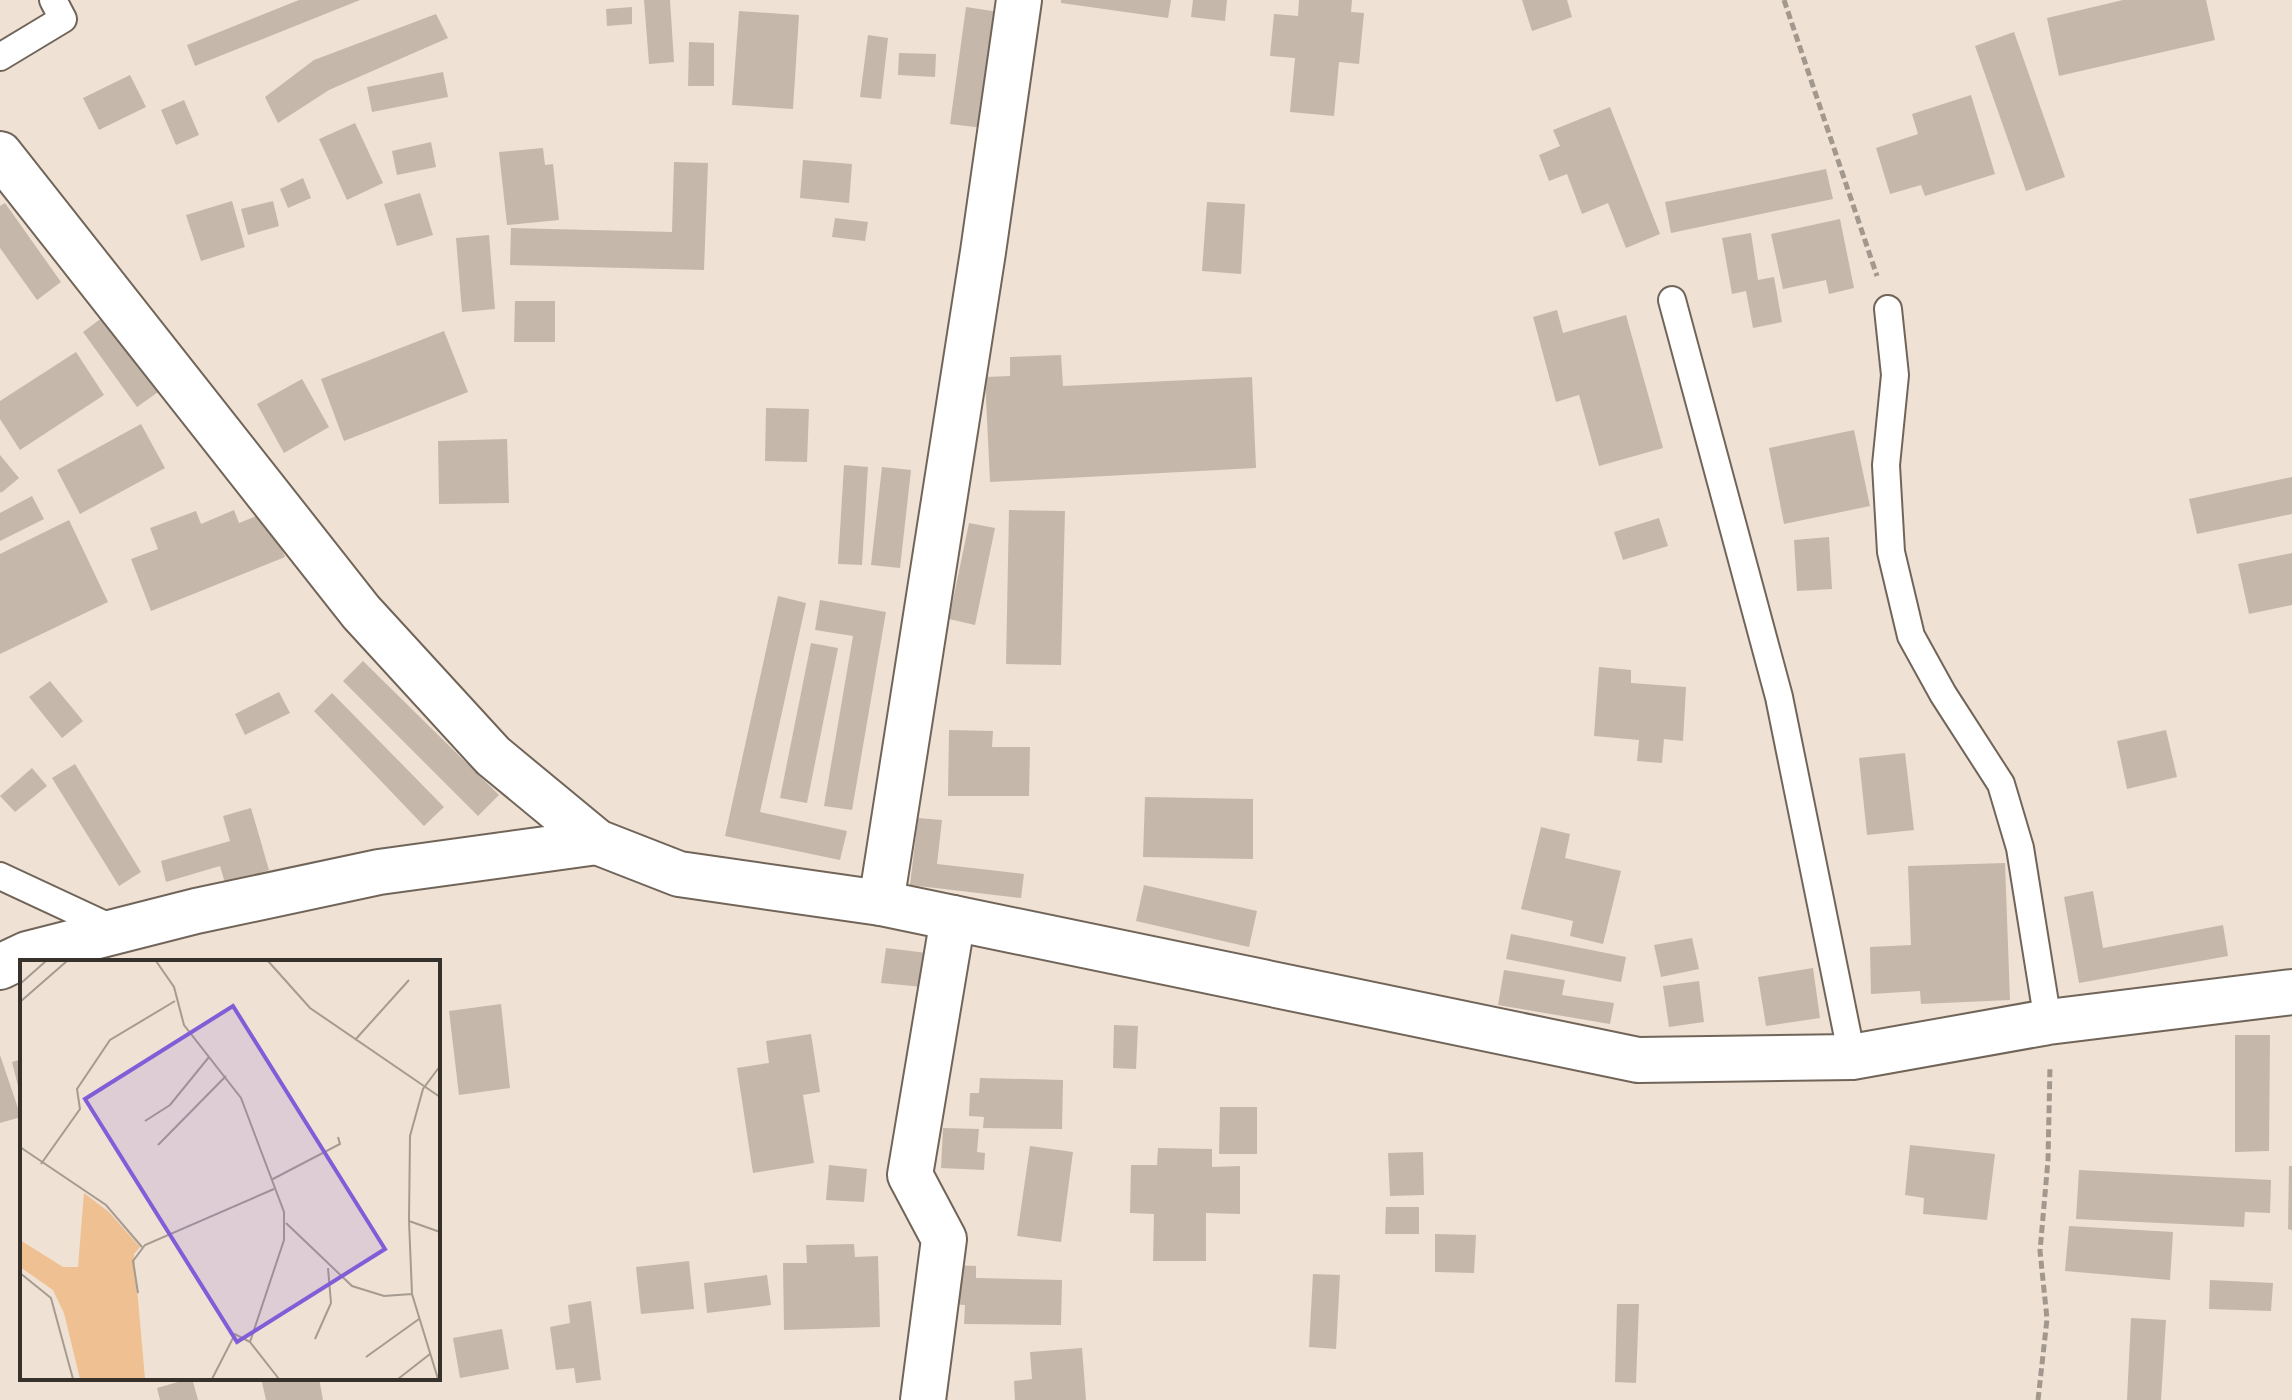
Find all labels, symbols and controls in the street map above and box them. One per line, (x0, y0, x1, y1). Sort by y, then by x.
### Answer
inset map (20, 960, 440, 1380)

